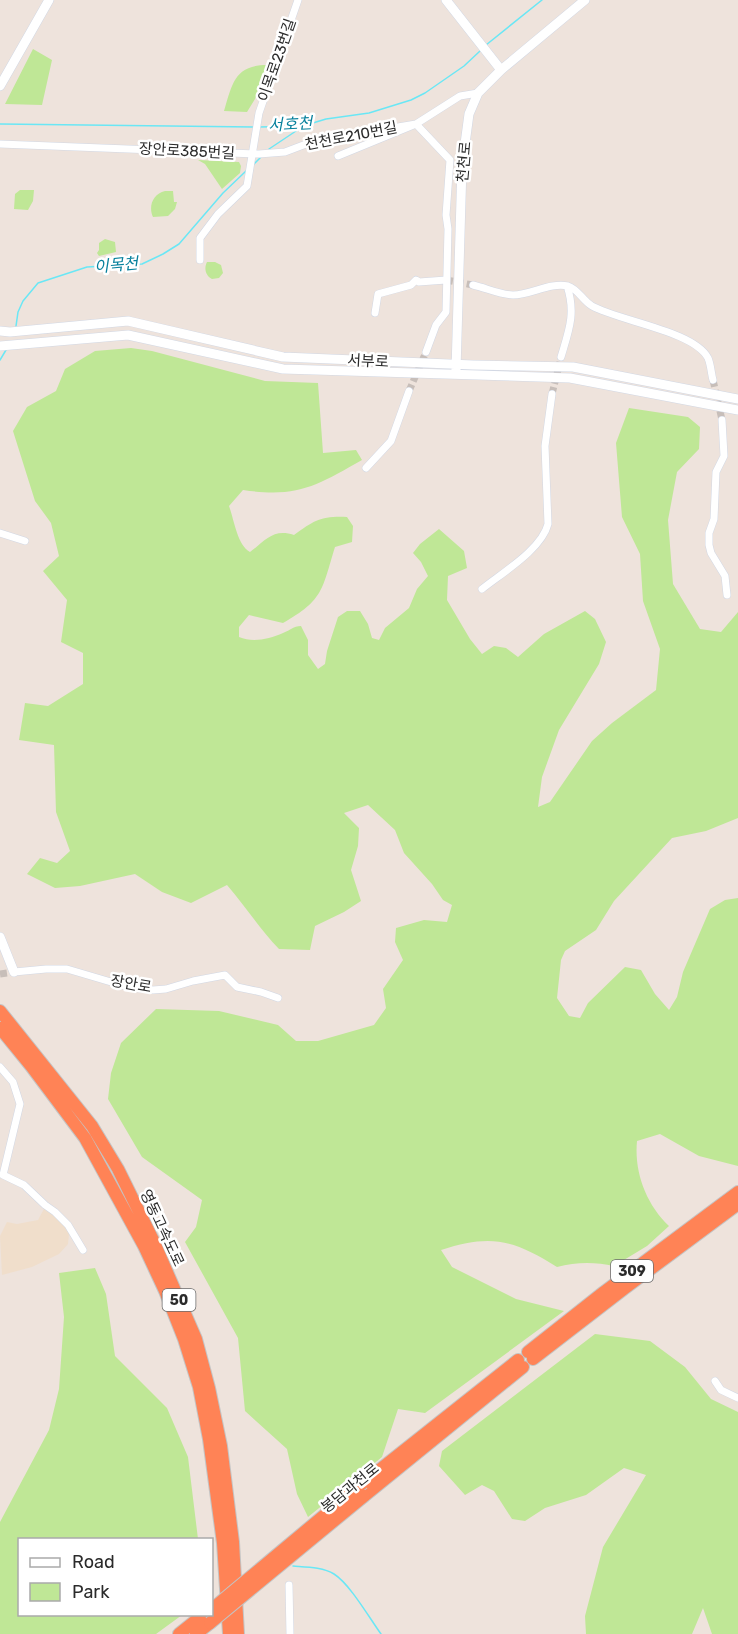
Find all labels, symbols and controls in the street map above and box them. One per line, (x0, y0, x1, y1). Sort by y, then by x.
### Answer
street label: 이목로23번길 (254, 16, 300, 104)
water label: 서호천 (267, 113, 315, 135)
street label: 천천로210번길 (303, 118, 399, 154)
street label: 장안로385번길 (138, 139, 236, 163)
street label: 천천로 (453, 141, 475, 183)
water label: 이목천 (93, 253, 141, 276)
street label: 서부로 (347, 351, 389, 371)
street label: 장안로 (109, 972, 153, 996)
street label: 영동고속도로 (136, 1187, 188, 1269)
road number: 309 (611, 1260, 653, 1282)
road number: 50 (162, 1289, 195, 1311)
street label: 봉담과천로 (318, 1459, 382, 1517)
legend (18, 1538, 213, 1616)
text: Road (72, 1551, 115, 1573)
text: Park (72, 1581, 110, 1603)

